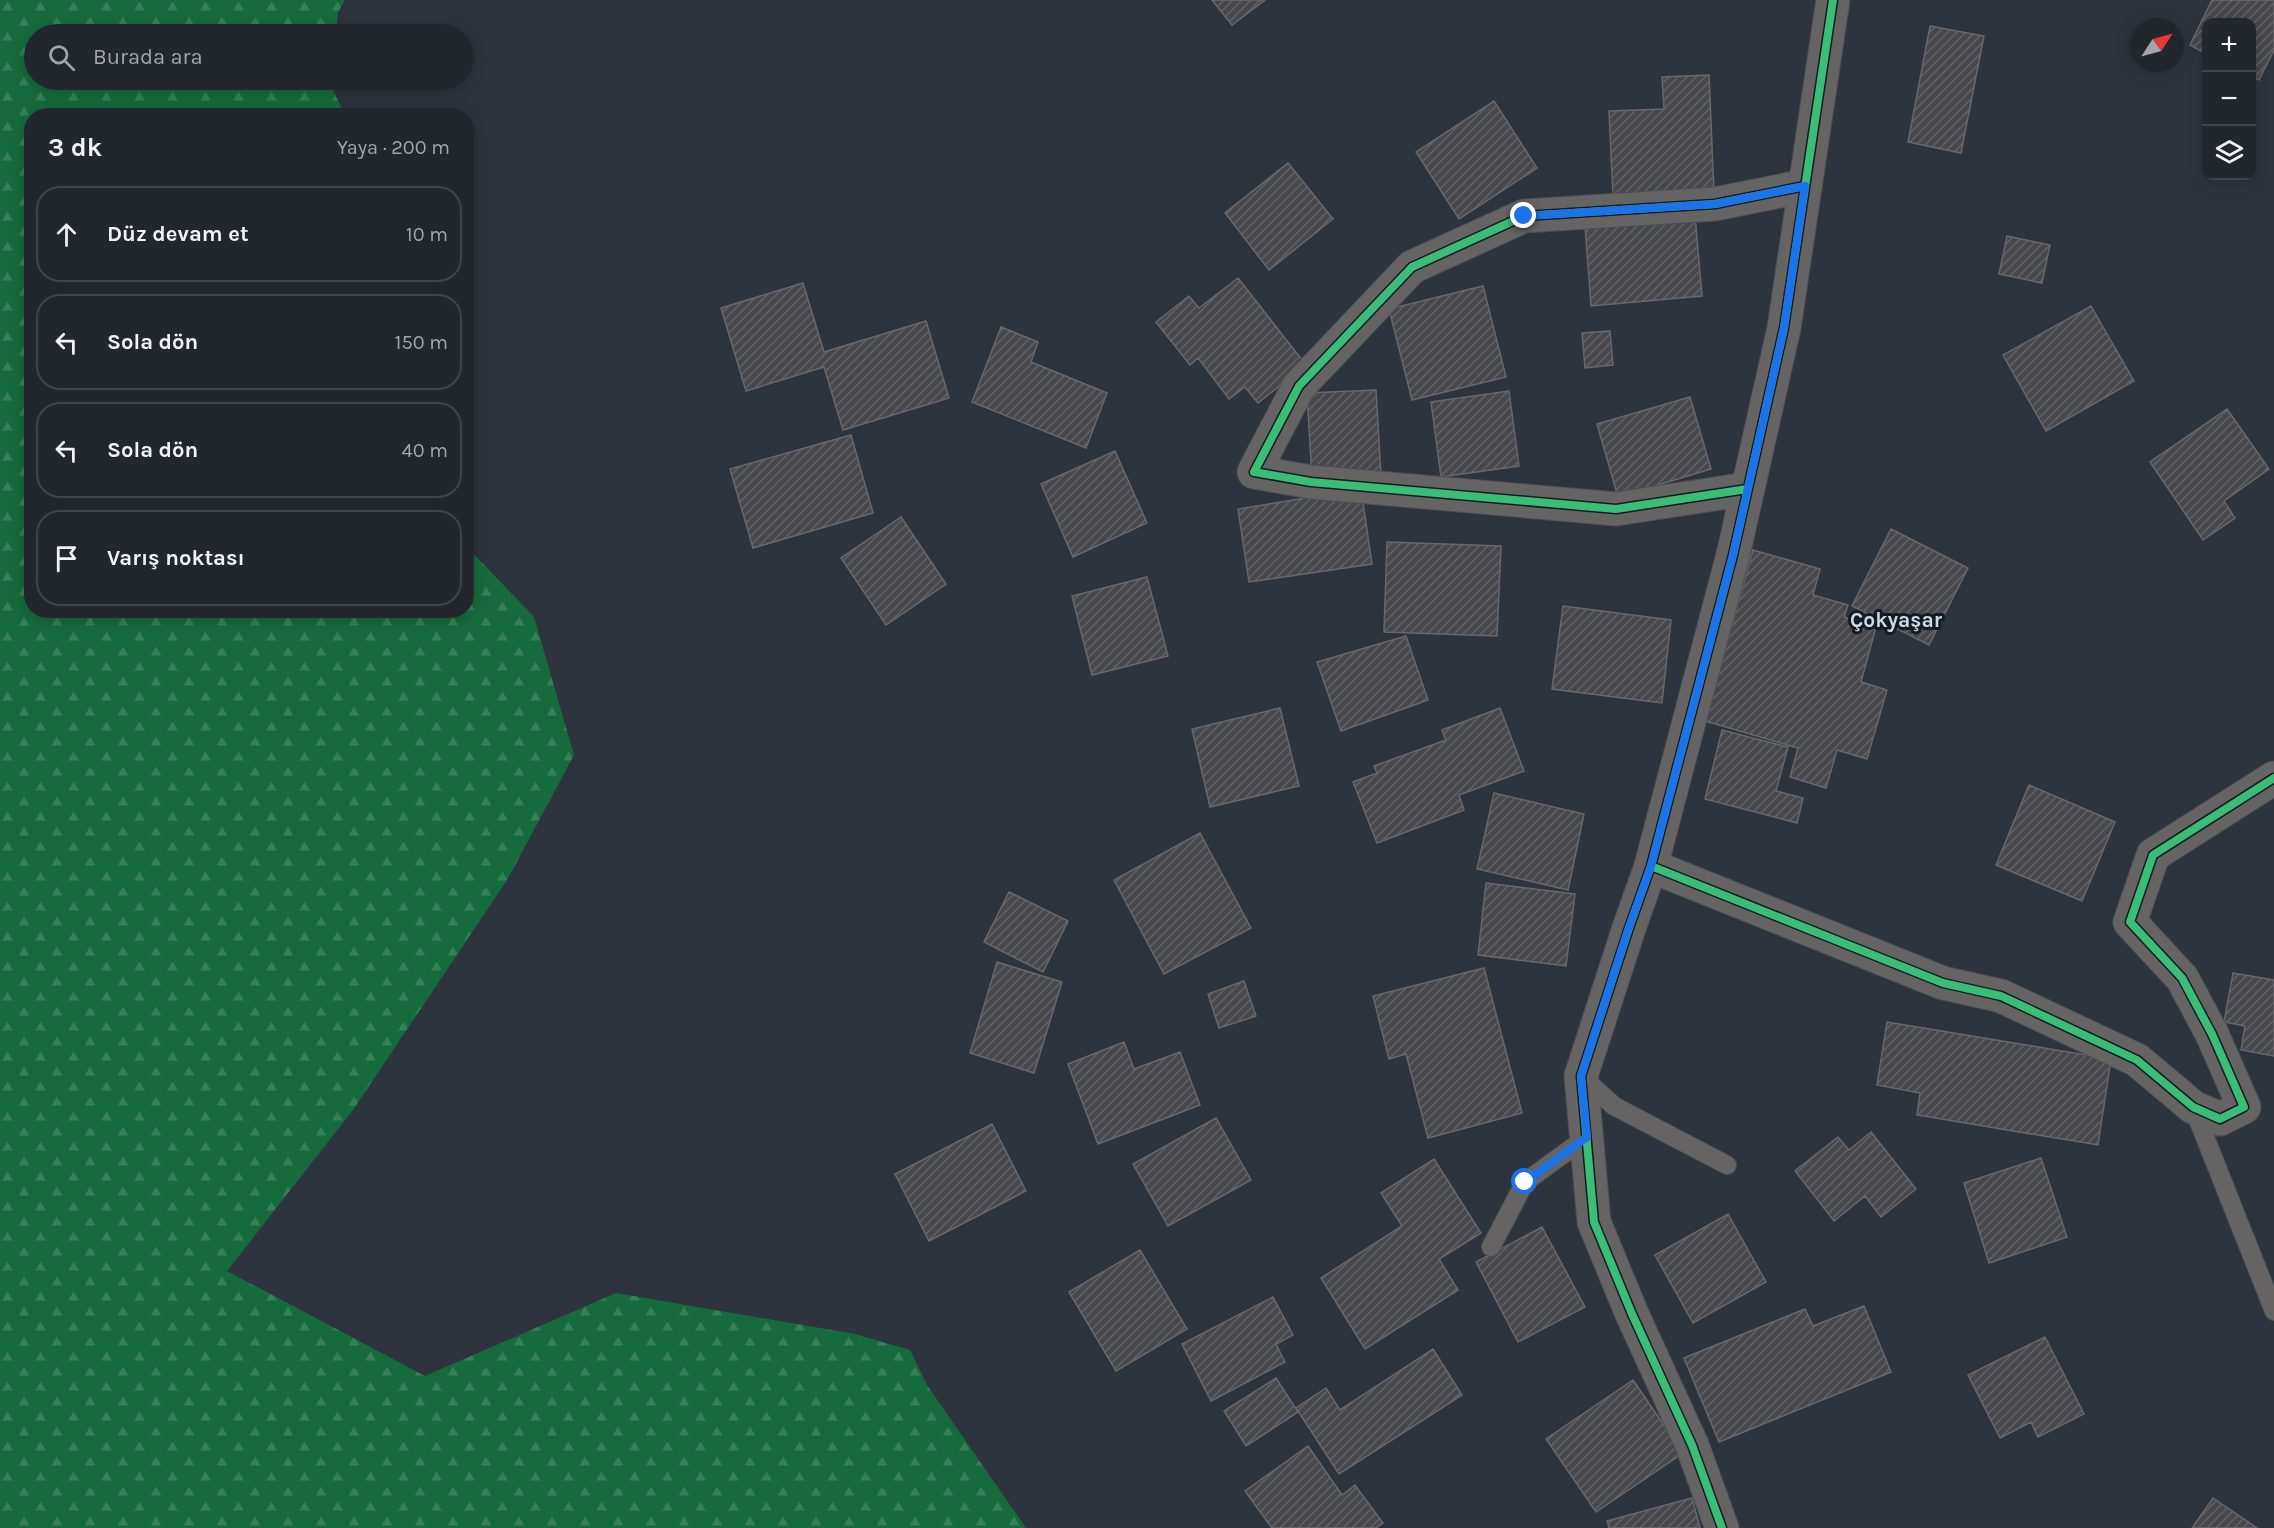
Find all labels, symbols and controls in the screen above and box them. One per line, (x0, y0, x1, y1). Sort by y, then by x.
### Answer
north arrow (2130, 18, 2184, 72)
map controls (2202, 18, 2256, 180)
button: + (2202, 18, 2256, 72)
search box (24, 24, 474, 90)
icon: search (45, 41, 78, 74)
text: Burada ara (93, 44, 203, 70)
button: − (2202, 72, 2256, 126)
button: layers (2202, 126, 2256, 180)
text: 3 dk (48, 132, 102, 163)
text: Yaya · 200 m (337, 136, 450, 159)
route end (1510, 202, 1536, 228)
icon: ahead (50, 218, 83, 251)
text: Düz devam et (107, 221, 249, 247)
text: 10 m (406, 223, 448, 246)
icon: left (50, 326, 83, 359)
text: Sola dön (107, 329, 198, 355)
text: 150 m (395, 331, 448, 354)
icon: left (50, 434, 83, 467)
text: Sola dön (107, 437, 198, 463)
text: 40 m (402, 439, 448, 462)
icon: arrive (50, 542, 83, 575)
text: Varış noktası (107, 545, 245, 571)
district label: Çokyaşar (1850, 608, 1943, 632)
route start (1511, 1168, 1537, 1194)

